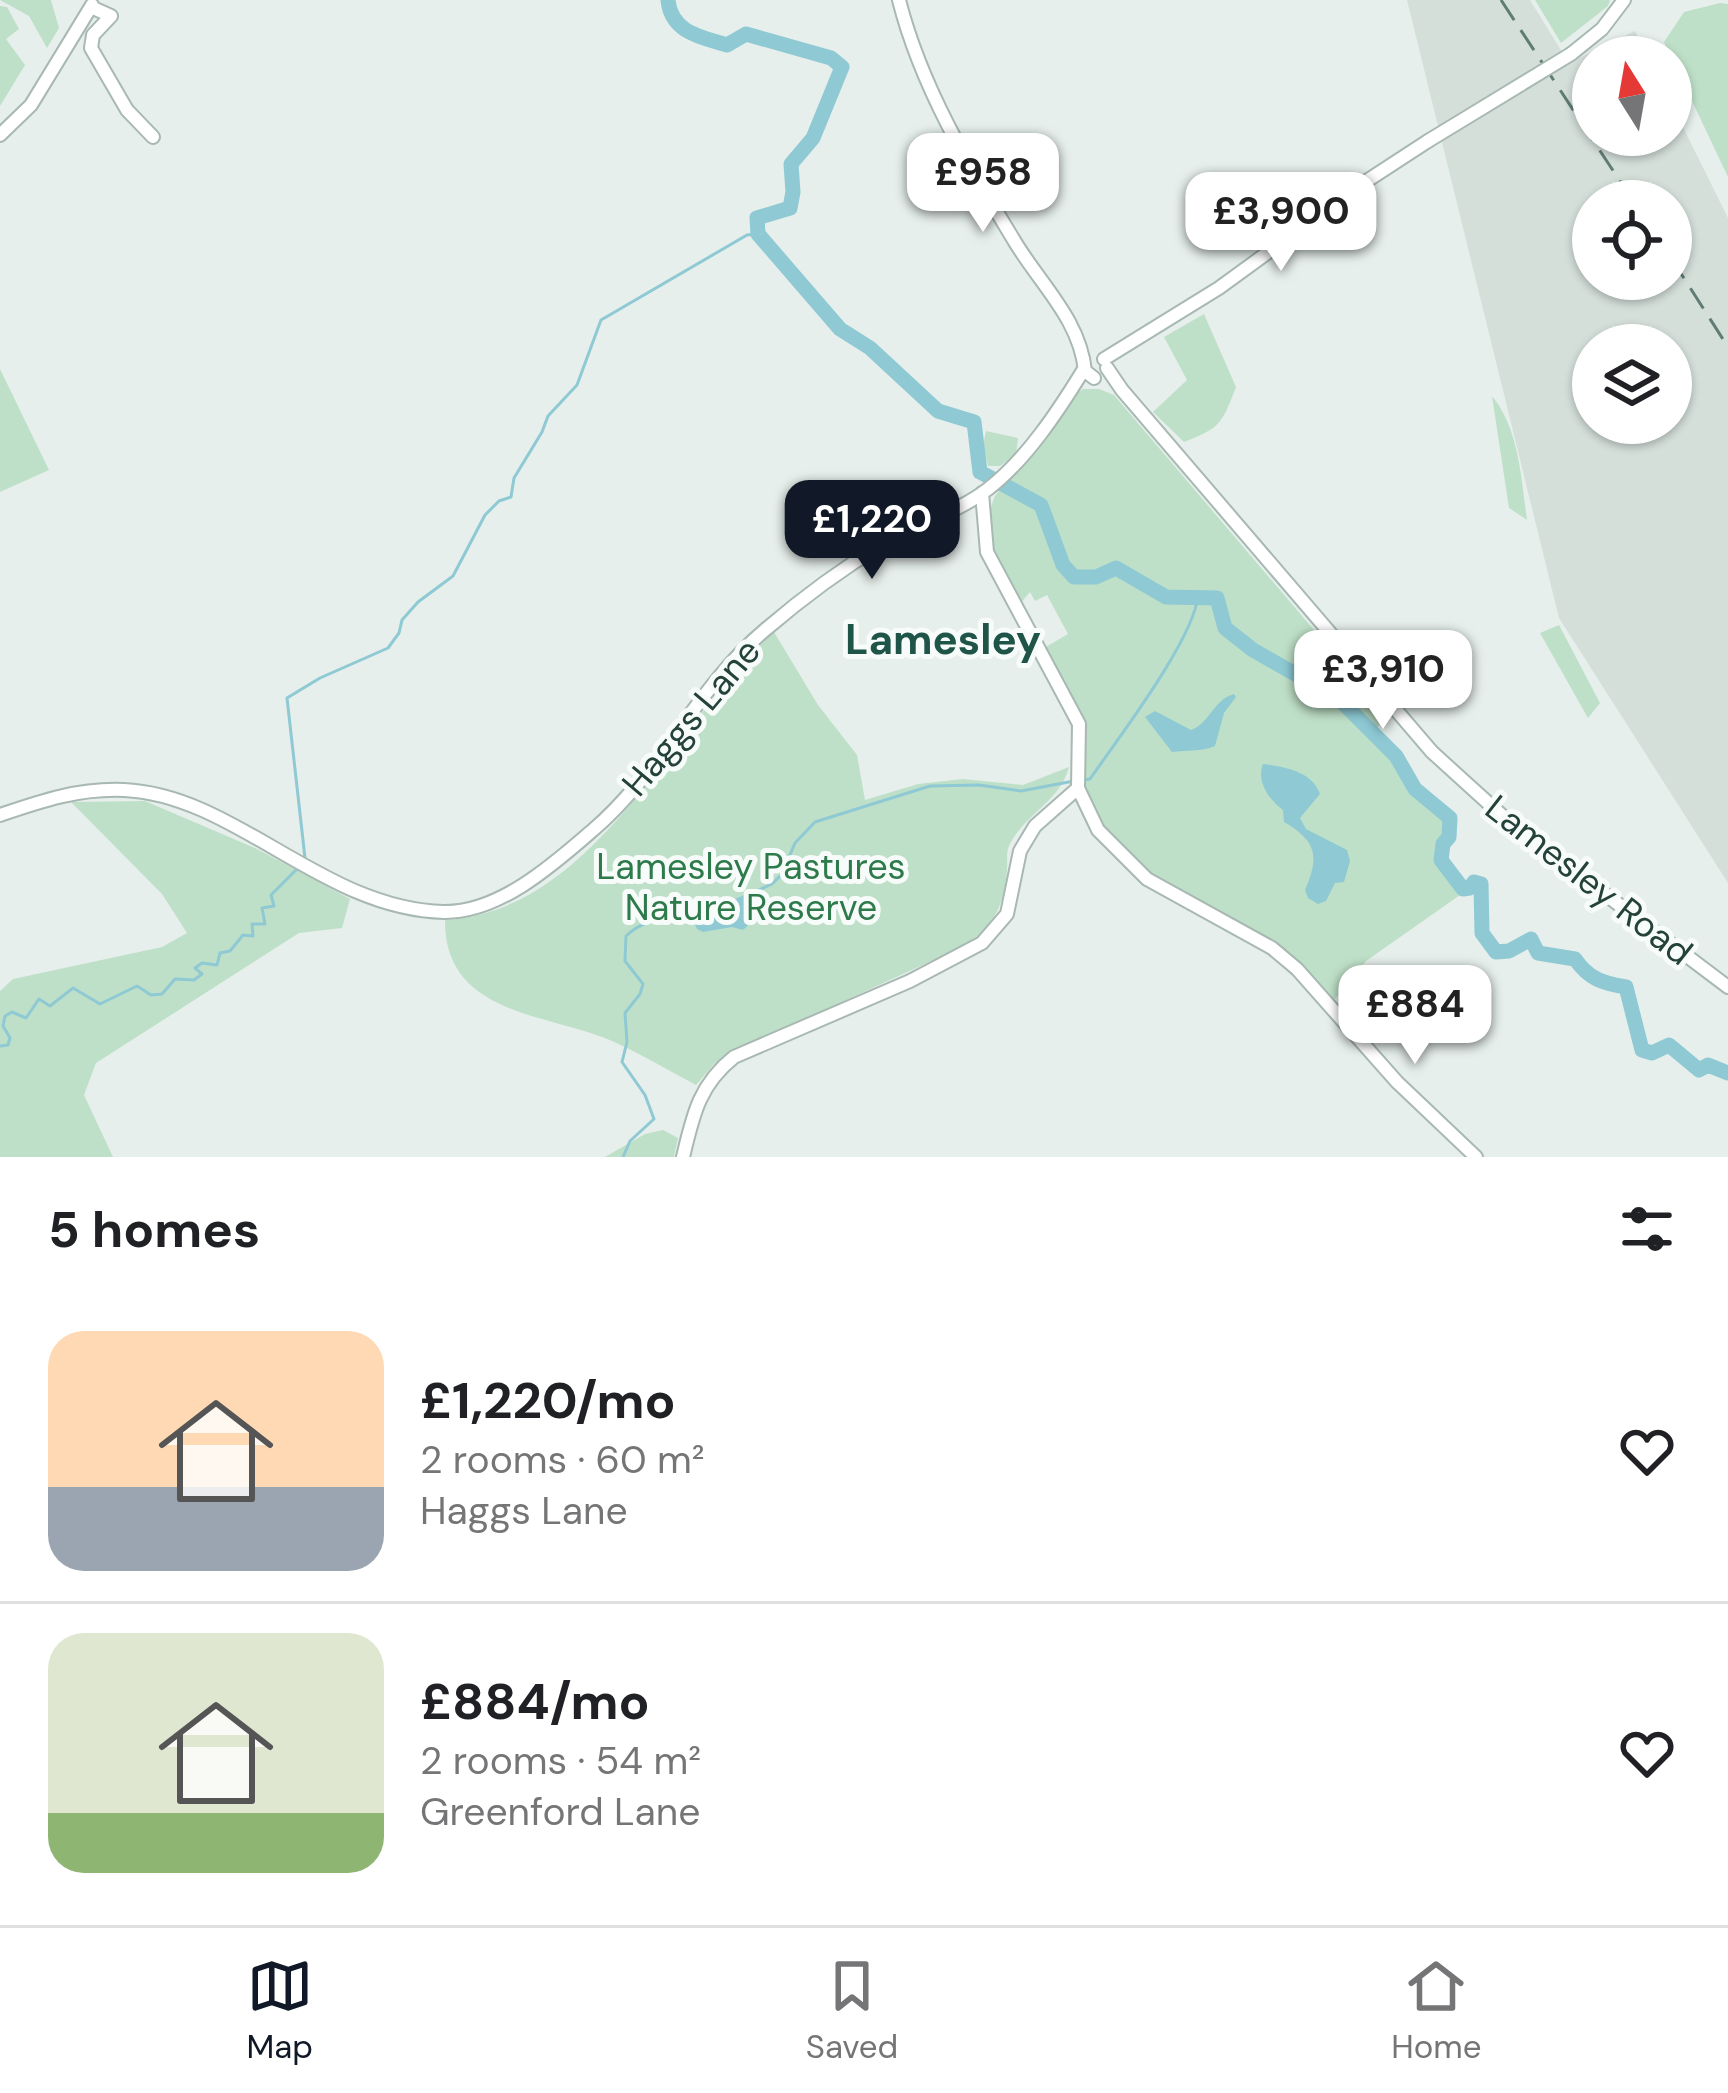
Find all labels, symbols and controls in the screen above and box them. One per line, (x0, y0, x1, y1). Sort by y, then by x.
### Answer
north arrow (1572, 36, 1692, 156)
map controls (1572, 36, 1692, 444)
pin: £958 (912, 133, 1054, 235)
text: £958 (934, 146, 1032, 197)
pin: £3,900 (1183, 172, 1379, 274)
button: locate (1572, 180, 1692, 300)
text: £3,900 (1212, 185, 1350, 236)
button: layers (1572, 324, 1692, 444)
pin: £1,220 (774, 480, 970, 582)
text: £1,220 (812, 493, 932, 544)
district label: Lamesley (845, 612, 1041, 667)
street label: Haggs Lane (611, 629, 771, 805)
pin: £3,910 (1285, 630, 1481, 732)
text: £3,910 (1321, 643, 1445, 694)
street label: Lamesley Road (1476, 784, 1702, 976)
park label: Lamesley Pastures Nature Reserve (596, 843, 906, 931)
pin: £884 (1344, 965, 1486, 1067)
text: £884 (1365, 978, 1465, 1029)
text: 5 homes (48, 1196, 260, 1263)
icon: filters (1614, 1196, 1680, 1262)
text: £1,220/mo (420, 1367, 676, 1434)
icon: home (144, 1379, 288, 1523)
icon: heart (1614, 1418, 1680, 1484)
text: 2 rooms · 60 m² (420, 1434, 705, 1485)
text: Haggs Lane (420, 1485, 628, 1536)
text: £884/mo (420, 1668, 650, 1735)
icon: home (144, 1681, 288, 1825)
icon: heart (1614, 1720, 1680, 1786)
text: 2 rooms · 54 m² (420, 1735, 701, 1786)
text: Greenford Lane (420, 1786, 700, 1837)
tab: Map (246, 1953, 313, 2068)
tab: Saved (806, 1953, 898, 2068)
tab: Home (1391, 1953, 1482, 2068)

